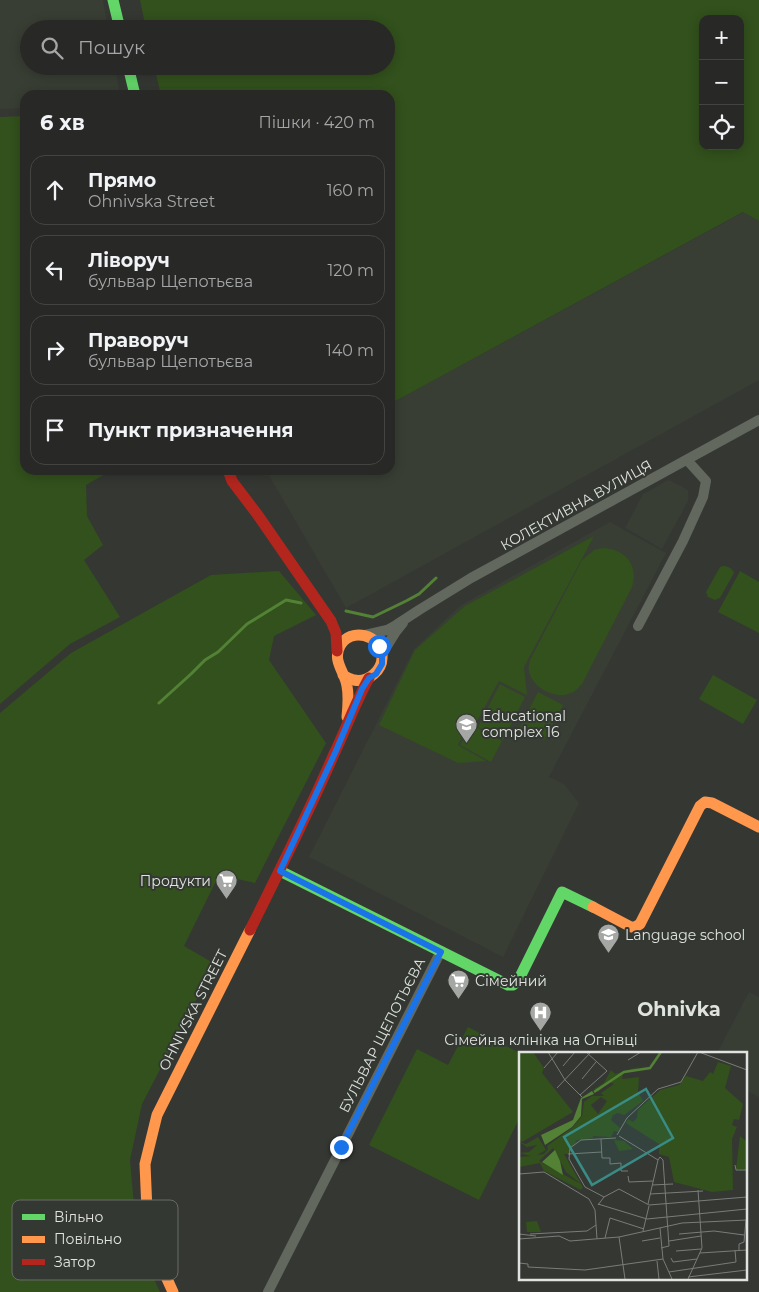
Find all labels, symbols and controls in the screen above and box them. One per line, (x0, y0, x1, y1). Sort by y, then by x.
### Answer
map controls (699, 15, 744, 150)
button: + (699, 15, 744, 60)
search box (20, 20, 395, 75)
icon: search (38, 34, 66, 62)
text: Пошук (78, 36, 145, 59)
button: − (699, 60, 744, 105)
button: locate (699, 105, 744, 150)
text: 6 хв (40, 110, 85, 135)
text: Пішки · 420 m (259, 113, 375, 132)
text: Прямо (88, 169, 156, 192)
icon: ahead (41, 176, 69, 204)
text: 160 m (327, 181, 374, 200)
text: Ohnivska Street (88, 192, 215, 211)
text: Ліворуч (88, 249, 170, 272)
icon: left (41, 256, 69, 284)
text: 120 m (327, 261, 374, 280)
text: бульвар Щепотьєва (88, 272, 253, 291)
text: Праворуч (88, 329, 189, 352)
icon: right (41, 336, 69, 364)
text: 140 m (326, 341, 374, 360)
text: бульвар Щепотьєва (88, 352, 253, 371)
icon: arrive (41, 416, 69, 444)
text: Пункт призначення (88, 419, 294, 442)
street label: КОЛЕКТИВНА ВУЛИЦЯ (497, 456, 655, 554)
route start (368, 635, 391, 658)
place label: Educational complex 16 (482, 707, 566, 741)
school or university icon: Educational complex 16 (454, 712, 478, 743)
supermarket icon: Продукти (215, 869, 239, 900)
place label: Продукти (140, 872, 211, 890)
school or university icon: Language school (597, 923, 621, 954)
place label: Language school (625, 926, 745, 944)
street label: OHNIVSKA STREET (155, 946, 231, 1074)
street label: БУЛЬВАР ЩЕПОТЬЄВА (335, 954, 429, 1116)
supermarket icon: Сімейний (447, 969, 471, 1000)
place label: Сімейний (475, 972, 547, 990)
district label: Ohnivka (637, 998, 721, 1021)
hospital icon: Сімейна клініка на Огнівці (529, 1000, 553, 1031)
place label: Сімейна клініка на Огнівці (444, 1031, 638, 1049)
inset map (519, 1052, 746, 1280)
route end (330, 1136, 353, 1159)
legend (12, 1200, 178, 1280)
text: Вільно (54, 1208, 103, 1226)
text: Повільно (54, 1230, 122, 1248)
text: Затор (54, 1253, 96, 1271)

